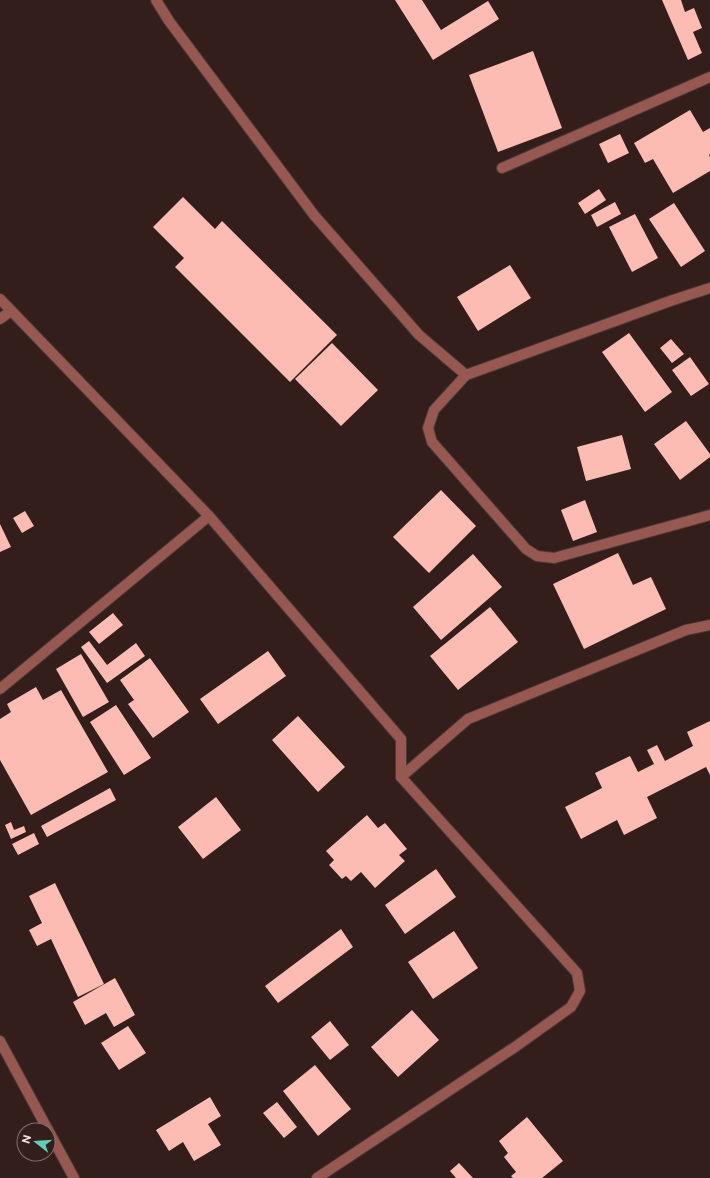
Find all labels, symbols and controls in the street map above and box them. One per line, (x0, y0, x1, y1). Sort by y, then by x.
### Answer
north arrow (16, 1122, 56, 1162)
text: N (19, 1133, 33, 1145)

